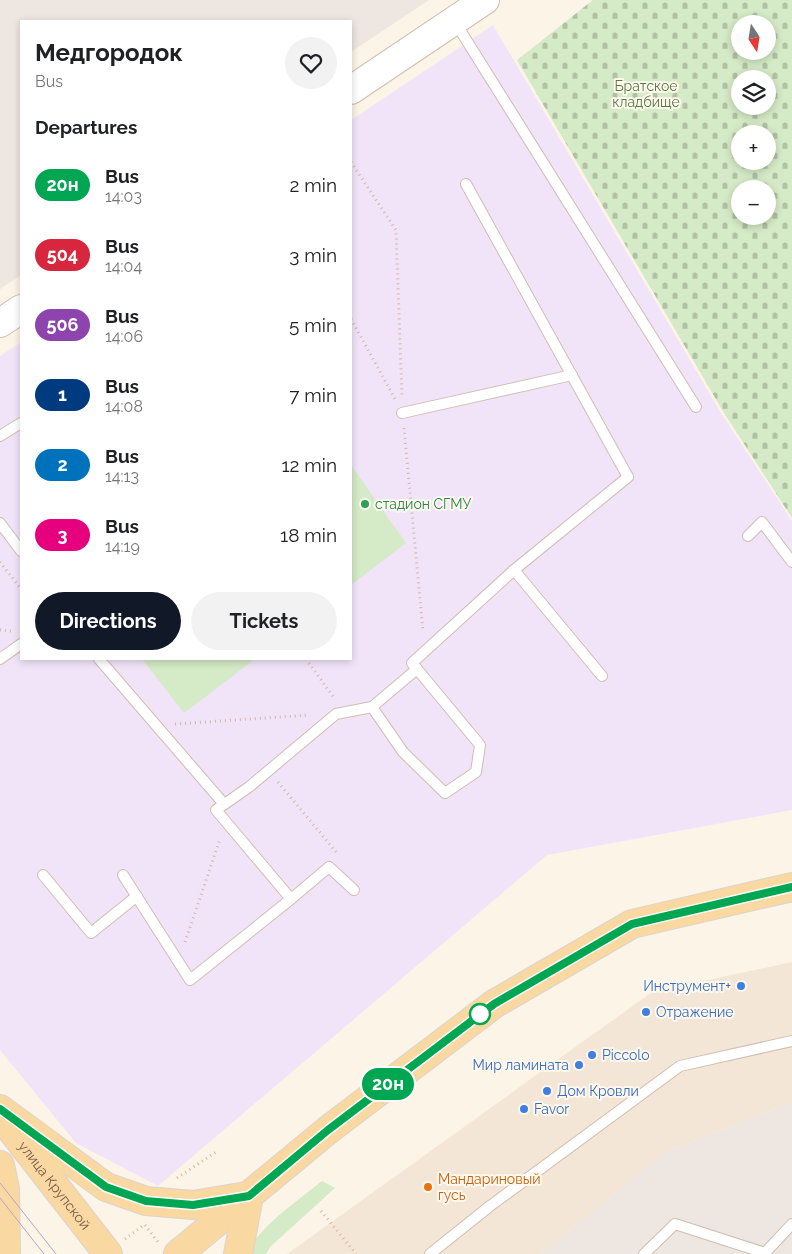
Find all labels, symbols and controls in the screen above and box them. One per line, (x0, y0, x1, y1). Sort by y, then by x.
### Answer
north arrow (731, 15, 776, 60)
map controls (731, 15, 776, 225)
button: heart (285, 37, 337, 89)
text: Медгородок (35, 38, 183, 67)
button: layers (731, 70, 776, 115)
text: Bus (35, 72, 63, 91)
park label: Братское кладбище (612, 78, 680, 110)
text: Departures (35, 116, 137, 138)
button: + (731, 125, 776, 170)
text: Bus (105, 165, 139, 187)
text: 20н (46, 174, 79, 195)
text: 2 min (290, 174, 337, 196)
button: − (731, 180, 776, 225)
text: 14:03 (105, 187, 142, 206)
text: Bus (105, 235, 139, 257)
text: 504 (47, 244, 78, 265)
text: 3 min (289, 244, 337, 266)
text: 14:04 (105, 257, 142, 276)
text: Bus (105, 305, 139, 327)
text: 506 (47, 314, 78, 335)
text: 5 min (289, 314, 337, 336)
text: 14:06 (105, 327, 143, 346)
text: Bus (105, 375, 139, 397)
text: 1 (58, 384, 67, 405)
text: 7 min (289, 384, 337, 406)
text: 14:08 (105, 397, 143, 416)
text: Bus (105, 445, 139, 467)
text: 2 (57, 454, 68, 475)
text: 12 min (281, 454, 337, 476)
text: 14:13 (105, 467, 139, 486)
place label: стадион СГМУ (375, 496, 472, 512)
marker: стадион СГМУ (359, 498, 371, 510)
text: Bus (105, 515, 139, 537)
text: 3 (57, 524, 68, 545)
text: 18 min (280, 524, 337, 546)
text: 14:19 (105, 537, 140, 556)
button: Directions (35, 592, 181, 650)
button: Tickets (191, 592, 337, 650)
place label: Инструмент+ (643, 978, 731, 994)
marker: Инструмент+ (735, 980, 747, 992)
unlabelled marker (469, 1003, 491, 1025)
place label: Отражение (656, 1004, 733, 1020)
marker: Отражение (640, 1006, 652, 1018)
place label: Piccolo (602, 1047, 649, 1063)
marker: Piccolo (586, 1049, 598, 1061)
place label: Мир ламината (473, 1057, 569, 1073)
marker: Мир ламината (573, 1059, 585, 1071)
line badge: 20н (359, 1068, 417, 1100)
text: 20н (372, 1073, 404, 1094)
place label: Дом Кровли (557, 1083, 639, 1099)
marker: Дом Кровли (541, 1085, 553, 1097)
place label: Favor (534, 1101, 569, 1117)
marker: Favor (518, 1103, 530, 1115)
street label: улица Крупской (15, 1138, 94, 1233)
place label: Мандариновый гусь (438, 1171, 541, 1203)
marker: Мандариновый гусь (422, 1181, 434, 1193)

